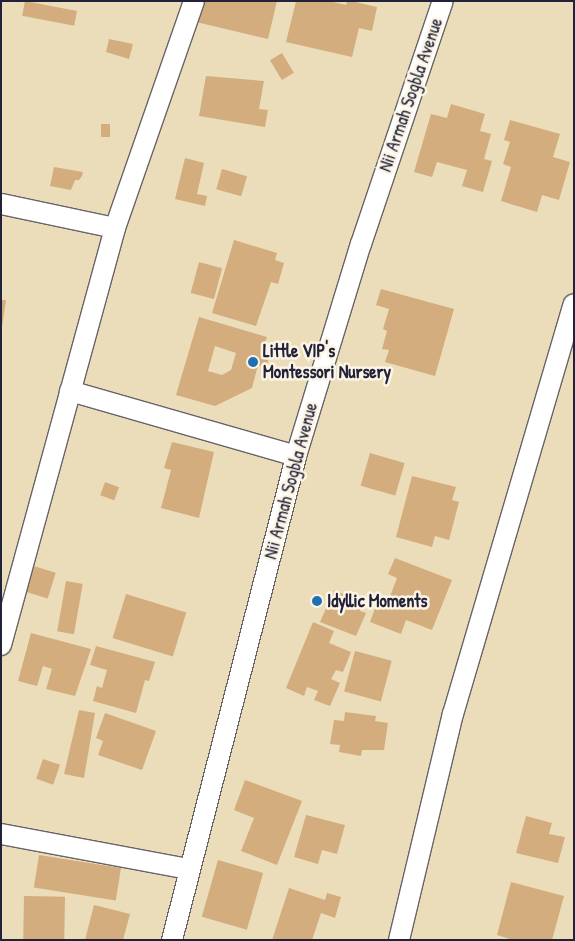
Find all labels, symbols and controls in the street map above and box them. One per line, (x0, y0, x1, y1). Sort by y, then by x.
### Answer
street label: Nii Armah Sogbla Avenue (375, 15, 447, 175)
place label: Little VIP's Montessori Nursery (263, 341, 391, 384)
marker: Little VIP's Montessori Nursery (247, 356, 259, 368)
street label: Nii Armah Sogbla Avenue (260, 400, 322, 562)
place label: Idyllic Moments (327, 590, 427, 612)
marker: Idyllic Moments (311, 595, 323, 607)

